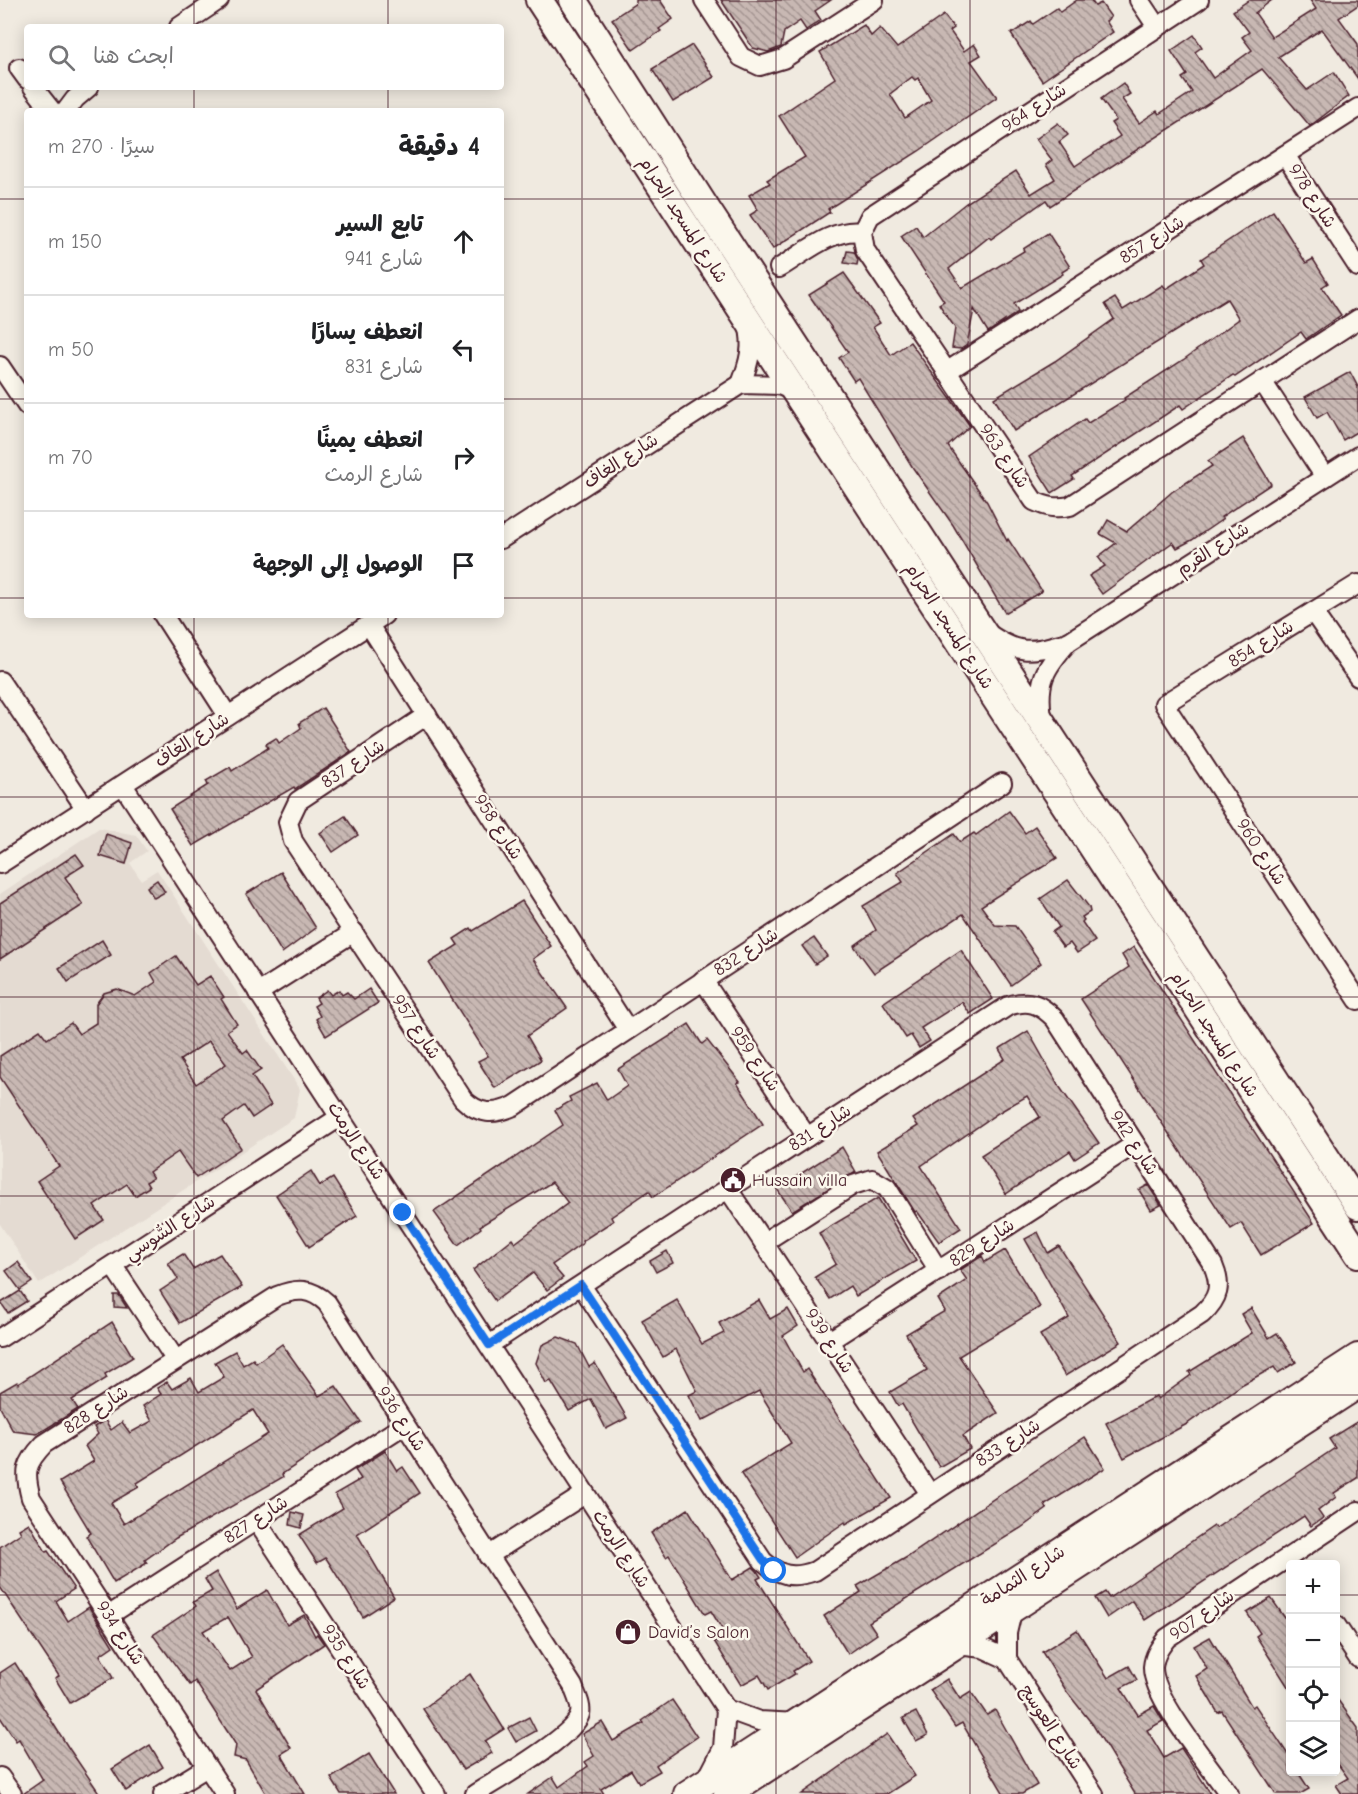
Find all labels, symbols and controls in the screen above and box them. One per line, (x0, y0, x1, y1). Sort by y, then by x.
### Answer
search box (24, 24, 504, 90)
icon: search (45, 41, 78, 74)
text: ابحث هنا (93, 43, 174, 69)
street label: شارع 964 (998, 79, 1071, 138)
text: 4 دقيقة (399, 132, 480, 162)
text: سيرًا · 270 m (48, 135, 155, 158)
street label: شارع المسجد الحرام (632, 153, 732, 289)
street label: شارع 978 (1283, 160, 1340, 233)
text: تابع السير (337, 211, 423, 237)
street label: شارع 857 (1116, 211, 1189, 269)
icon: ahead (447, 225, 480, 258)
text: 150 m (48, 230, 102, 253)
text: شارع 941 (345, 247, 423, 270)
text: انعطف يسارًا (311, 319, 423, 345)
icon: left (447, 333, 480, 366)
text: 50 m (48, 338, 94, 361)
text: شارع 831 (345, 355, 423, 378)
street label: شارع 963 (974, 420, 1033, 493)
text: انعطف يمينًا (317, 427, 423, 453)
street label: شارع الغاف (580, 429, 663, 494)
icon: right (447, 441, 480, 474)
text: 70 m (48, 446, 93, 469)
text: شارع الرمث (325, 463, 423, 486)
street label: شارع القرم (1173, 518, 1255, 583)
icon: arrive (447, 549, 480, 582)
text: الوصول إلى الوجهة (253, 551, 423, 577)
street label: شارع المسجد الحرام (898, 559, 998, 695)
street label: شارع 854 (1225, 616, 1298, 673)
street label: شارع الغاف (151, 708, 234, 773)
street label: شارع 837 (317, 735, 389, 794)
street label: شارع 958 (468, 790, 527, 864)
street label: شارع 960 (1231, 815, 1290, 890)
street label: شارع 832 (710, 923, 783, 981)
street label: شارع المسجد الحرام (1163, 967, 1263, 1103)
street label: شارع 957 (387, 991, 445, 1064)
street label: شارع 959 (725, 1023, 784, 1096)
street label: شارع الرمث (322, 1098, 389, 1184)
street label: شارع 831 (785, 1100, 856, 1157)
street label: شارع 942 (1105, 1107, 1163, 1180)
public building icon: Hussain villa (718, 1165, 748, 1195)
place label: Hussain villa (752, 1170, 847, 1191)
street label: شارع السُّوسي (121, 1191, 222, 1269)
route end (389, 1199, 415, 1225)
street label: شارع 829 (946, 1214, 1019, 1273)
street label: شارع 939 (799, 1305, 858, 1378)
street label: شارع 828 (60, 1381, 133, 1440)
street label: شارع 936 (371, 1383, 430, 1456)
street label: شارع 833 (972, 1414, 1045, 1472)
street label: شارع 827 (220, 1492, 293, 1549)
street label: شارع الرمث (587, 1506, 654, 1592)
street label: شارع الثمامة (977, 1541, 1069, 1612)
route start (760, 1557, 786, 1583)
map controls (1286, 1560, 1340, 1776)
button: + (1286, 1560, 1340, 1614)
street label: شارع 907 (1166, 1585, 1239, 1646)
street label: شارع 934 (91, 1597, 149, 1670)
button: − (1286, 1614, 1340, 1668)
shop icon: David’s Salon (613, 1617, 643, 1647)
street label: شارع 935 (316, 1621, 375, 1694)
place label: David’s Salon (648, 1622, 749, 1643)
button: locate (1286, 1668, 1340, 1722)
street label: شارع العوسج (1015, 1681, 1086, 1774)
button: layers (1286, 1722, 1340, 1776)

